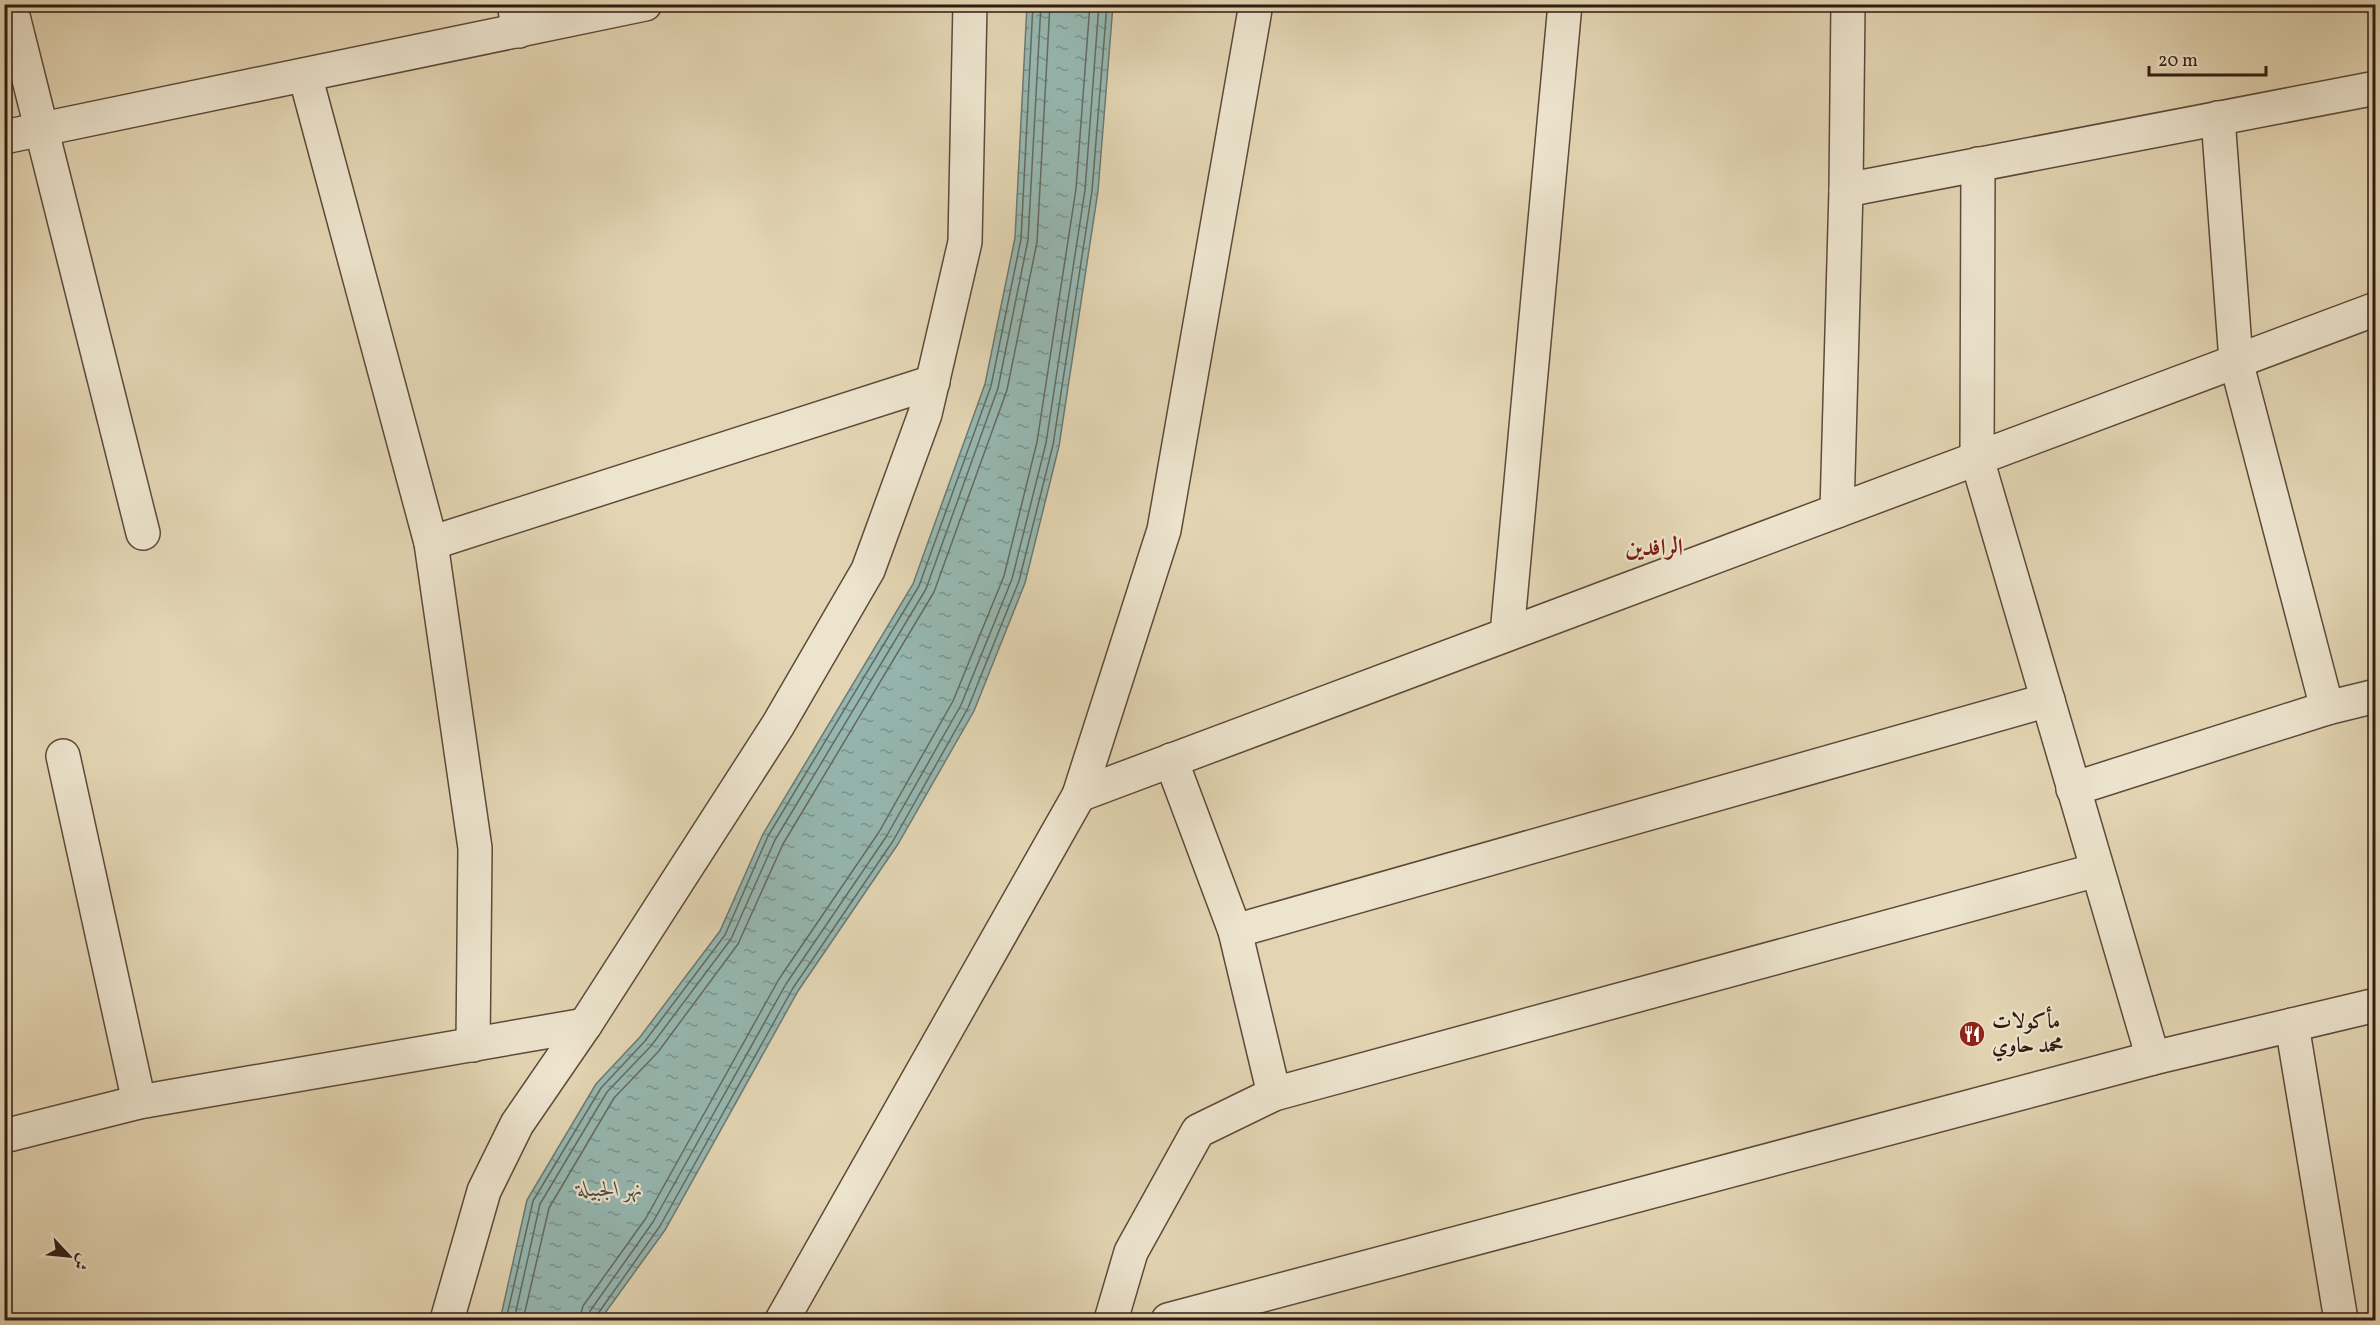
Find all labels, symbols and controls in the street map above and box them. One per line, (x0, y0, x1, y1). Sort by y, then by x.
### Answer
scale bar (2149, 39, 2266, 77)
text: 20 m (2158, 49, 2198, 74)
district label: الرافدين (1625, 532, 1683, 566)
place label: مأكولات محمد حاوي (1992, 1006, 2064, 1062)
restaurant icon: مأكولات محمد حاوي (1957, 1019, 1987, 1049)
water label: نهر الجبيلة (574, 1175, 643, 1206)
north arrow (39, 1226, 99, 1286)
text: ش (67, 1250, 94, 1274)

